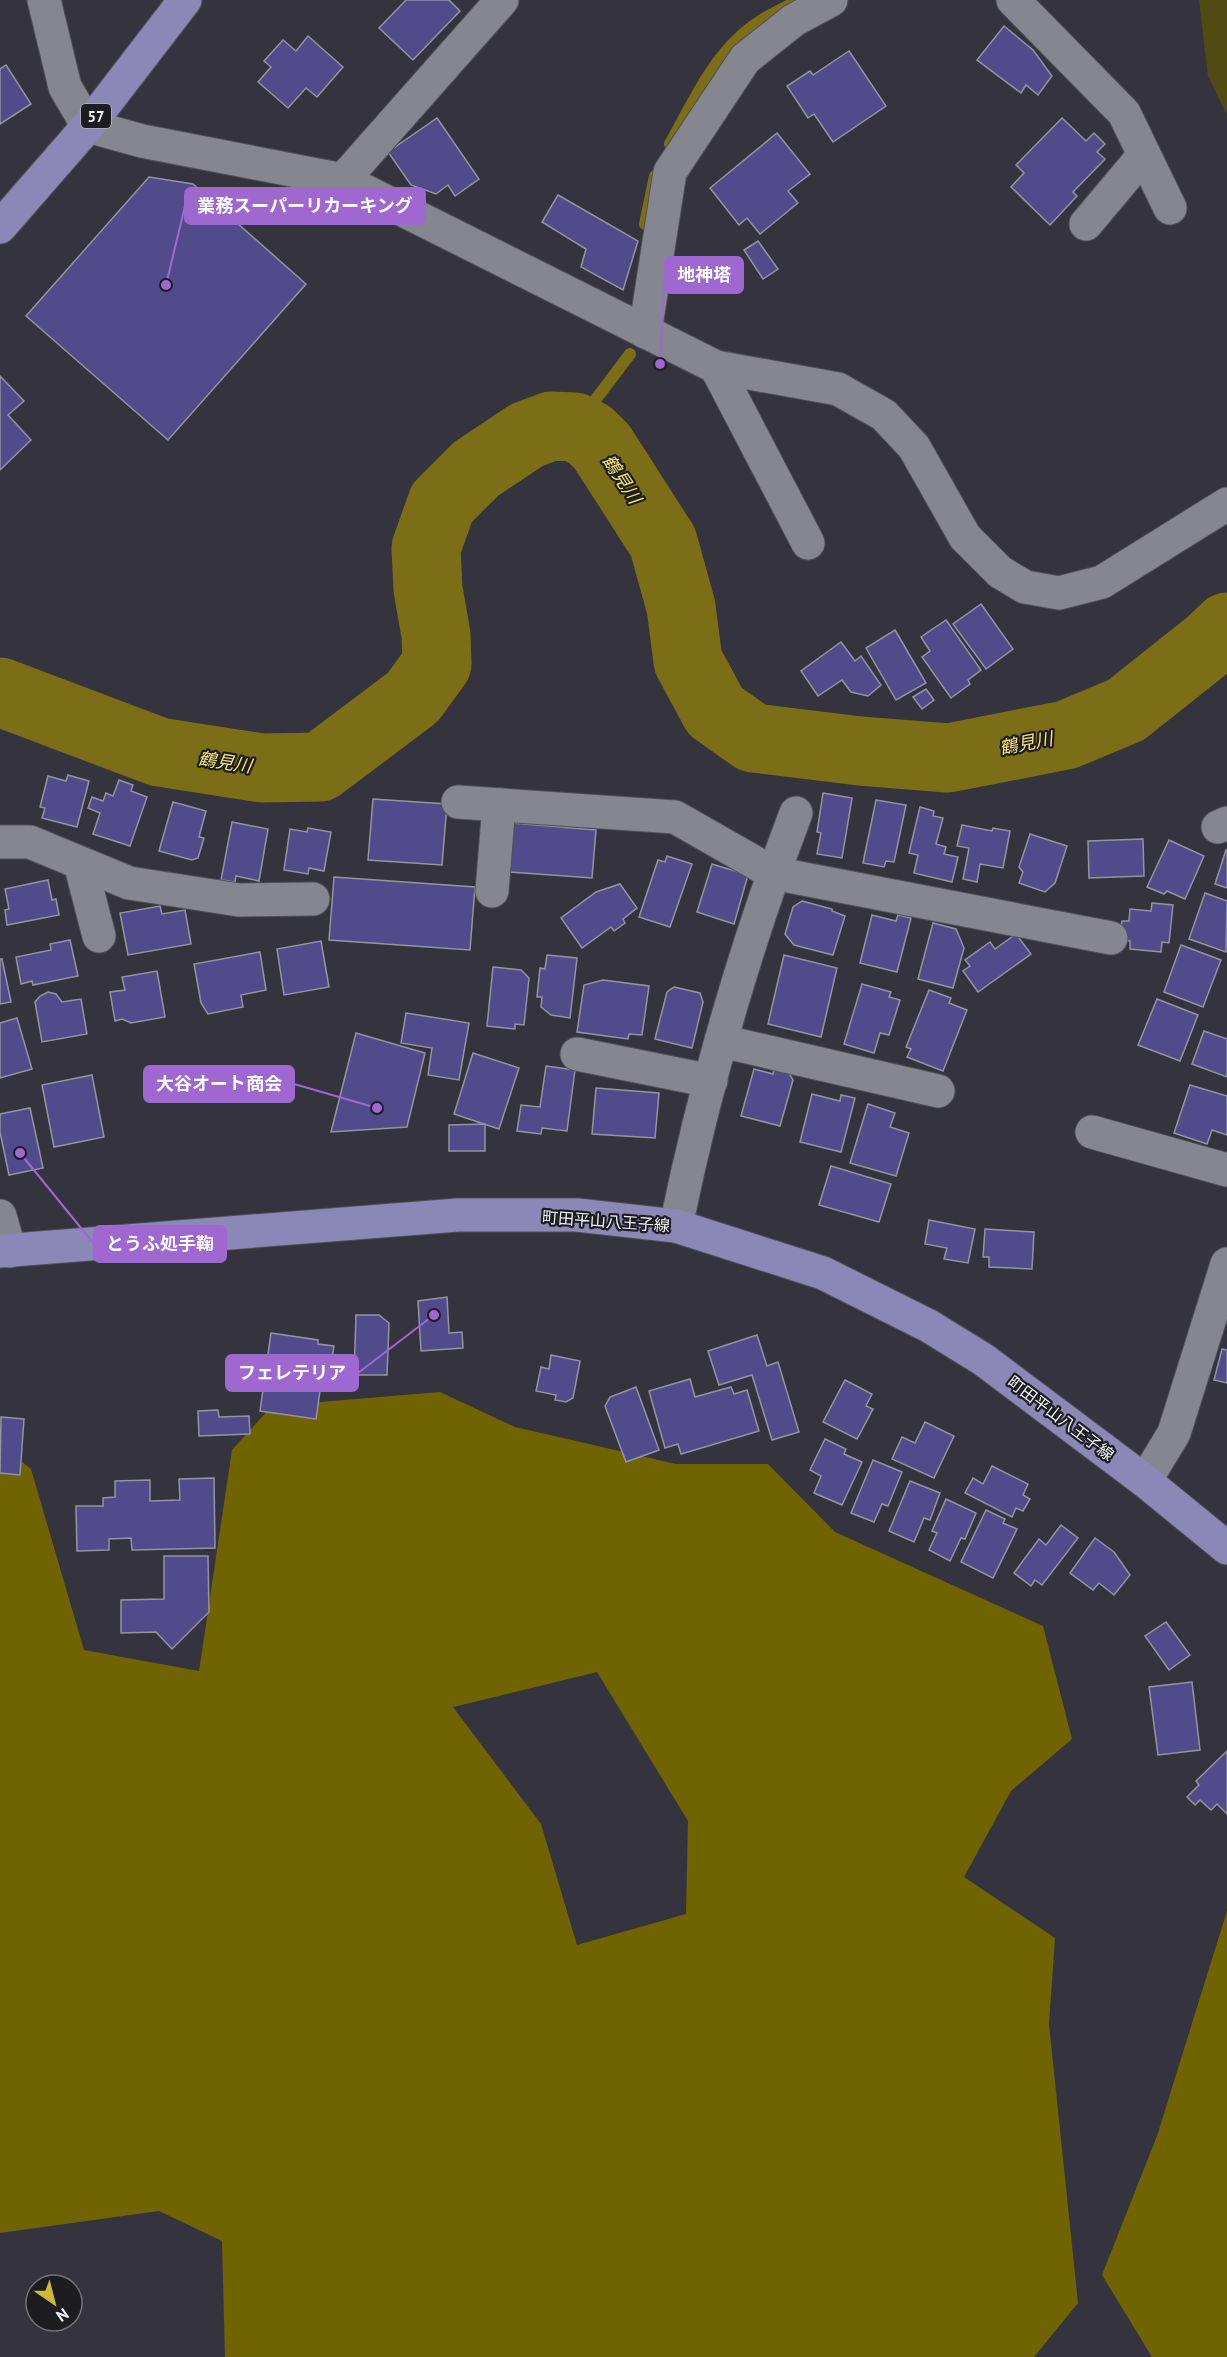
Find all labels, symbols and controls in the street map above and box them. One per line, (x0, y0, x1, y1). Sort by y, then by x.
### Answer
road number: 57 (81, 104, 111, 128)
callout: 業務スーパーリカーキング (185, 188, 425, 224)
text: 業務スーパーリカーキング (197, 194, 413, 217)
callout: 地神塔 (665, 257, 743, 293)
text: 地神塔 (677, 263, 731, 286)
water label: 鶴見川 (598, 450, 647, 510)
water label: 鶴見川 (997, 726, 1057, 759)
water label: 鶴見川 (197, 746, 255, 778)
callout: 大谷オート商会 (144, 1066, 294, 1102)
text: 大谷オート商会 (156, 1072, 282, 1095)
street label: 町田平山八王子線 (541, 1207, 671, 1235)
callout: とうふ処手鞠 (94, 1226, 226, 1262)
text: とうふ処手鞠 (106, 1232, 214, 1255)
callout: フェレテリア (226, 1355, 358, 1391)
text: フェレテリア (238, 1361, 346, 1384)
street label: 町田平山八王子線 (1004, 1371, 1118, 1465)
north arrow (24, 2273, 84, 2333)
text: N (53, 2304, 73, 2326)

